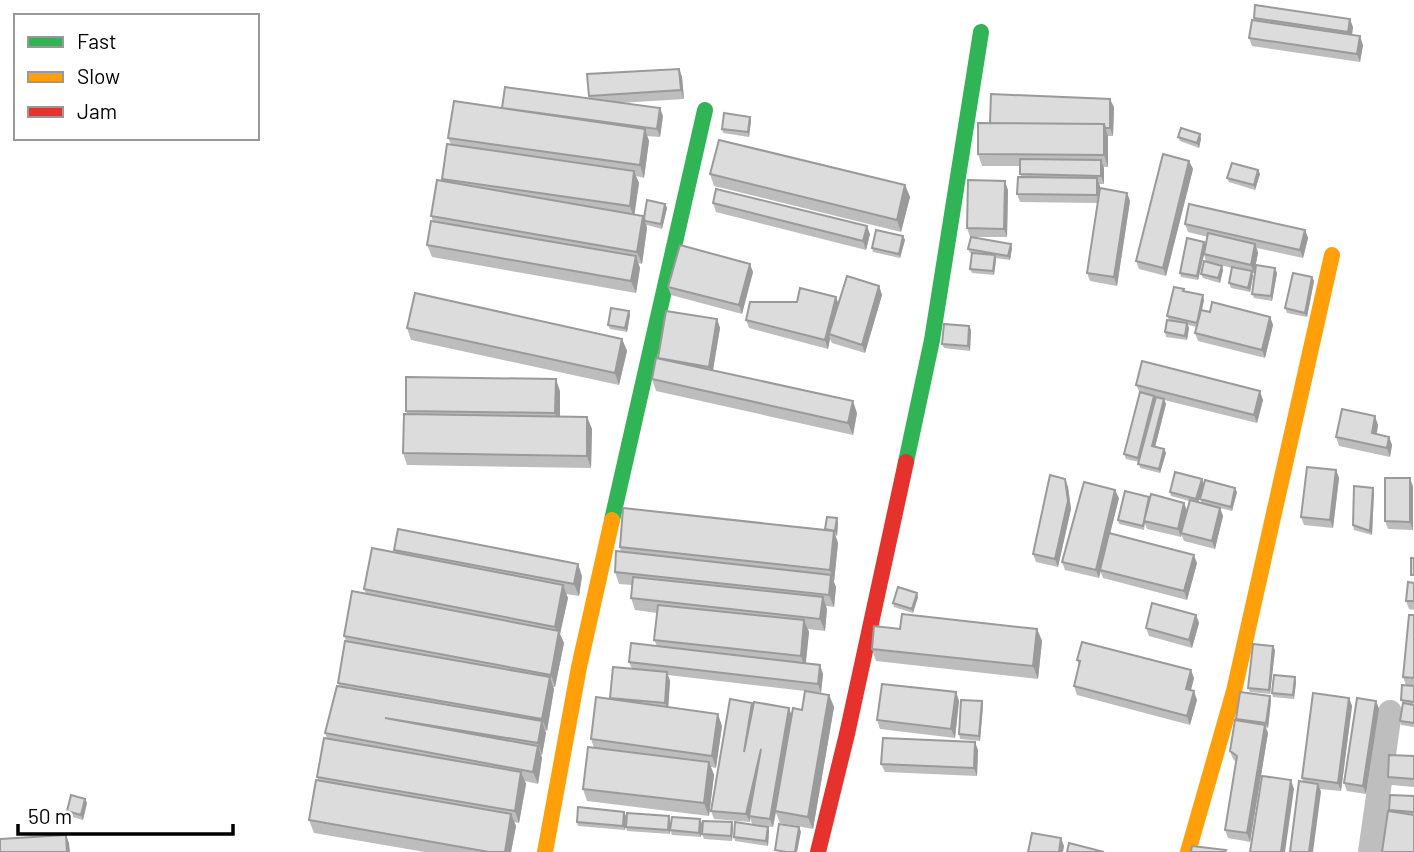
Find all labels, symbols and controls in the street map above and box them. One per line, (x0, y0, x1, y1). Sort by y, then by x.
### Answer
legend (14, 14, 259, 140)
text: Fast (77, 28, 117, 53)
text: Slow (77, 63, 120, 88)
text: Jam (77, 98, 117, 123)
scale bar (18, 792, 233, 836)
text: 50 m (28, 803, 72, 828)

